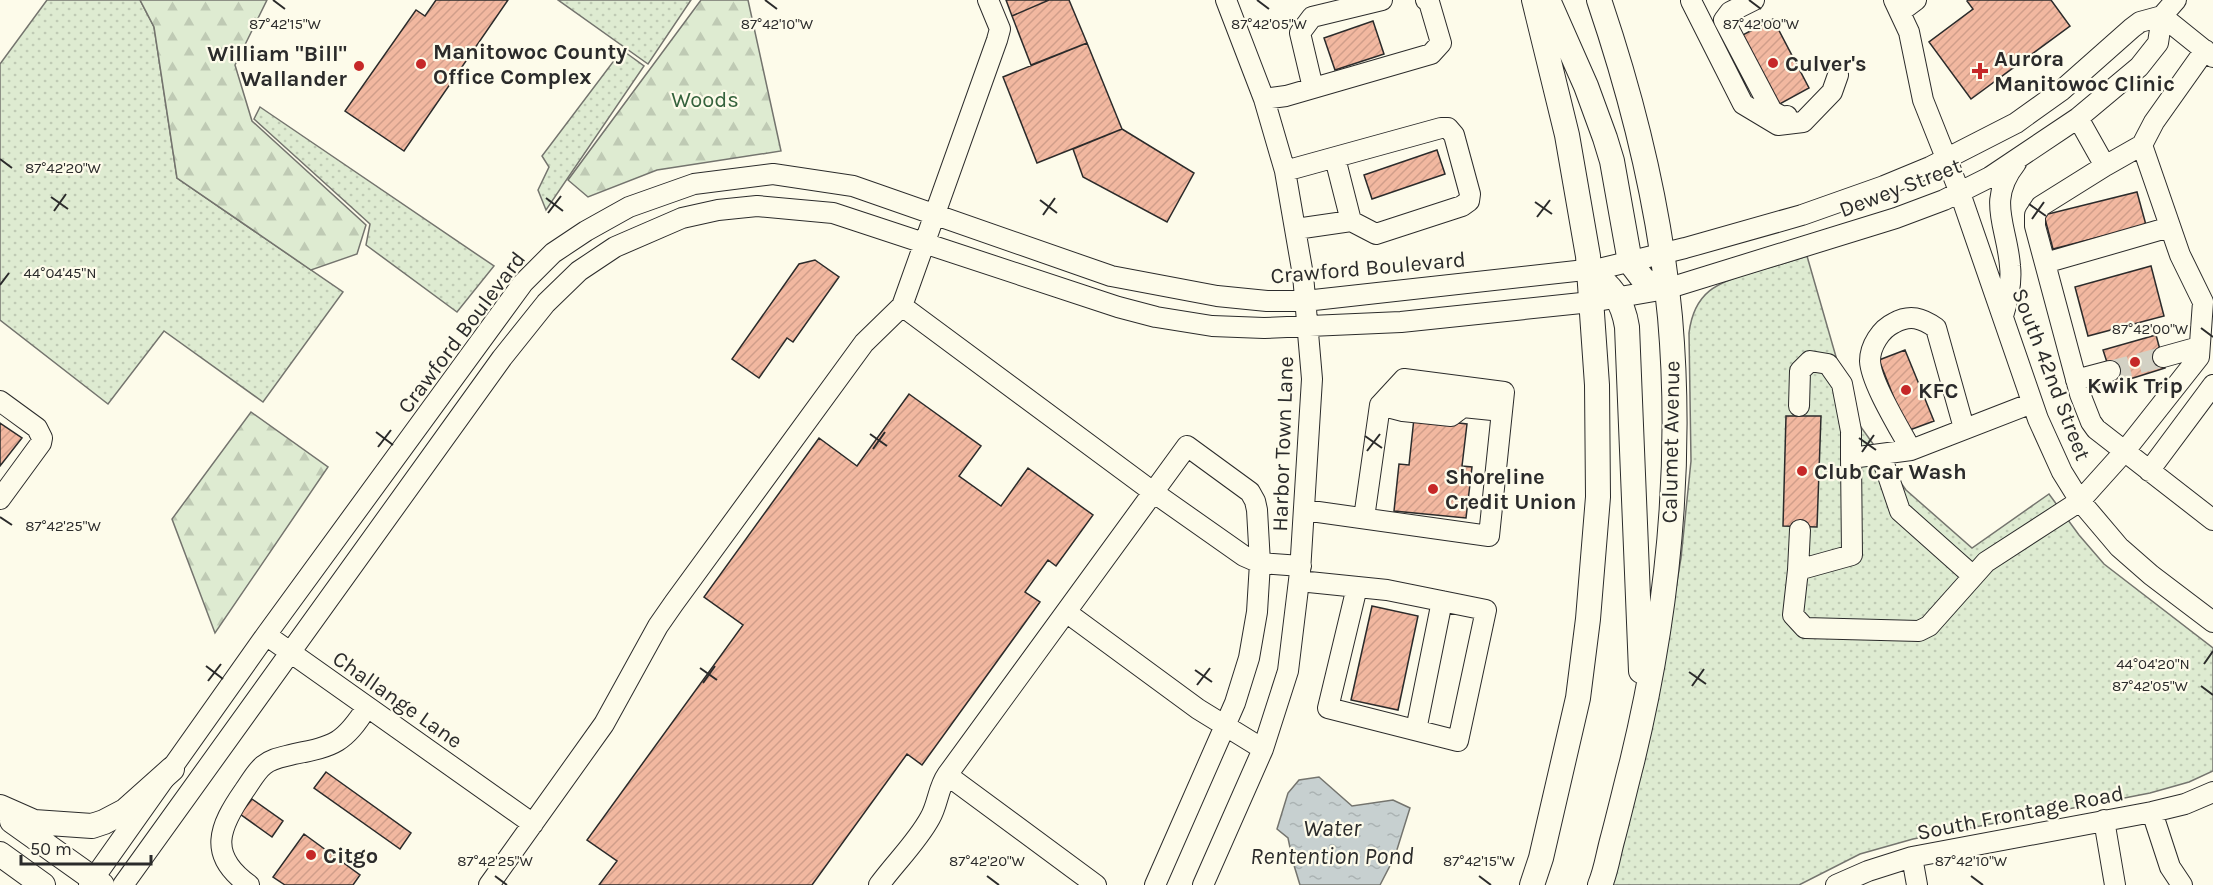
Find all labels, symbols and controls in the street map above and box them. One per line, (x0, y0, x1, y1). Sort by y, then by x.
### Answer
text: 87°42'15"W (249, 15, 322, 33)
text: 87°42'10"W (741, 15, 814, 33)
text: 87°42'05"W (1231, 15, 1307, 33)
text: 87°42'00"W (1723, 15, 1800, 33)
place label: Manitowoc County Office Complex (433, 39, 627, 90)
place label: William "Bill" Wallander (207, 41, 347, 92)
place label: Aurora Manitowoc Clinic (1994, 46, 2175, 97)
place label: Culver's (1785, 51, 1867, 77)
marker: Culver's (1766, 56, 1780, 70)
marker: Manitowoc County Office Complex (414, 57, 428, 71)
marker: William "Bill" Wallander (352, 59, 366, 73)
marker: Aurora Manitowoc Clinic (1971, 62, 1989, 80)
park label: Woods (671, 87, 739, 113)
street label: Dewey Street (1836, 153, 1965, 223)
text: 87°42'20"W (25, 159, 102, 177)
street label: Crawford Boulevard (392, 247, 531, 419)
street label: Crawford Boulevard (1269, 247, 1467, 289)
text: 44°04'45"N (24, 264, 96, 282)
street label: South 42nd Street (2006, 285, 2096, 464)
text: 87°42'00"W (2112, 320, 2189, 338)
marker: Kwik Trip (2128, 355, 2142, 369)
street label: Harbor Town Lane (1267, 356, 1299, 532)
street label: Calumet Avenue (1657, 360, 1685, 524)
place label: Kwik Trip (2087, 373, 2183, 399)
place label: KFC (1918, 378, 1958, 404)
marker: KFC (1899, 383, 1913, 397)
place label: Club Car Wash (1814, 459, 1967, 485)
place label: Shoreline Credit Union (1445, 464, 1576, 515)
marker: Club Car Wash (1795, 464, 1809, 478)
marker: Shoreline Credit Union (1426, 482, 1440, 496)
text: 87°42'25"W (25, 517, 101, 535)
street label: Challange Lane (328, 645, 467, 754)
text: 44°04'20"N (2116, 655, 2190, 673)
text: 87°42'05"W (2112, 677, 2188, 695)
street label: South Frontage Road (1915, 780, 2126, 846)
water label: Water Rentention Pond (1250, 814, 1414, 870)
scale bar (21, 828, 152, 866)
text: 50 m (30, 838, 72, 860)
place label: Citgo (323, 843, 378, 869)
marker: Citgo (304, 848, 318, 862)
text: 87°42'25"W (457, 852, 533, 870)
text: 87°42'20"W (949, 852, 1026, 870)
text: 87°42'15"W (1443, 852, 1516, 870)
text: 87°42'10"W (1935, 852, 2008, 870)

